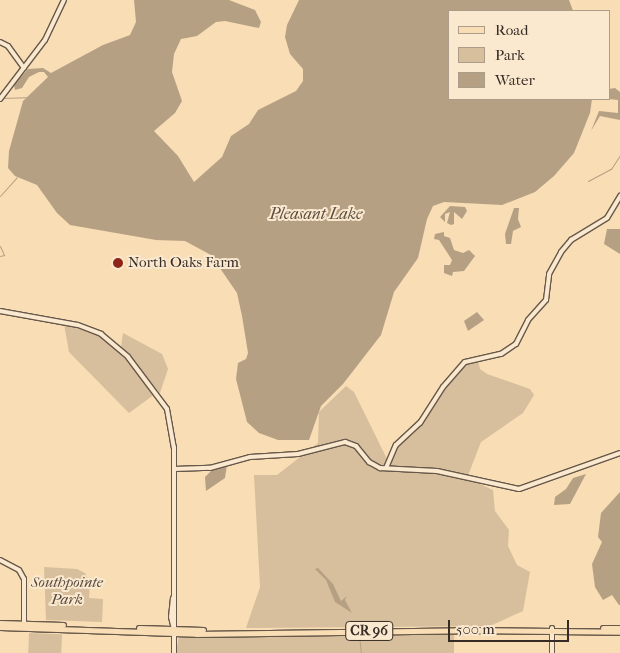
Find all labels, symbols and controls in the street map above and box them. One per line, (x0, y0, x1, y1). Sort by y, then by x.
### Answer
legend (448, 10, 610, 100)
text: Road (495, 21, 528, 39)
text: Park (495, 46, 525, 64)
text: Water (495, 71, 535, 89)
water label: Pleasant Lake (269, 204, 363, 224)
place label: North Oaks Farm (128, 254, 239, 272)
marker: North Oaks Farm (112, 257, 124, 269)
park label: Southpointe Park (31, 573, 103, 608)
scale bar (450, 610, 571, 642)
road number: CR 96 (345, 620, 393, 642)
text: 500 m (456, 620, 495, 638)

